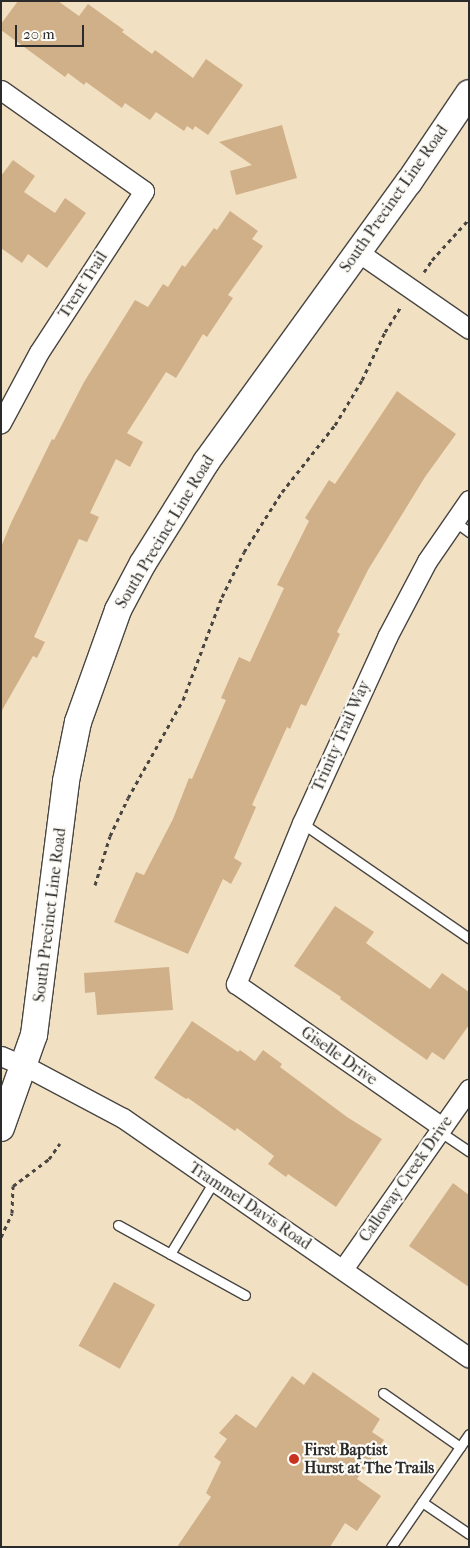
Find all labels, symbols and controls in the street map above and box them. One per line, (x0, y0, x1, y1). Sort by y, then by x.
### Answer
scale bar (18, 15, 86, 47)
text: 20 m (23, 25, 55, 43)
street label: South Precinct Line Road (336, 122, 452, 276)
street label: Trent Trail (54, 248, 112, 322)
street label: South Precinct Line Road (112, 452, 218, 612)
street label: Trinity Trail Way (308, 677, 374, 795)
street label: South Precinct Line Road (30, 827, 70, 1003)
street label: Giselle Drive (297, 1023, 381, 1089)
street label: Calloway Creek Drive (355, 1112, 457, 1246)
street label: Trammel Davis Road (185, 1158, 315, 1254)
place label: First Baptist Hurst at The Trails (304, 1440, 434, 1478)
marker: First Baptist Hurst at The Trails (288, 1453, 300, 1465)

